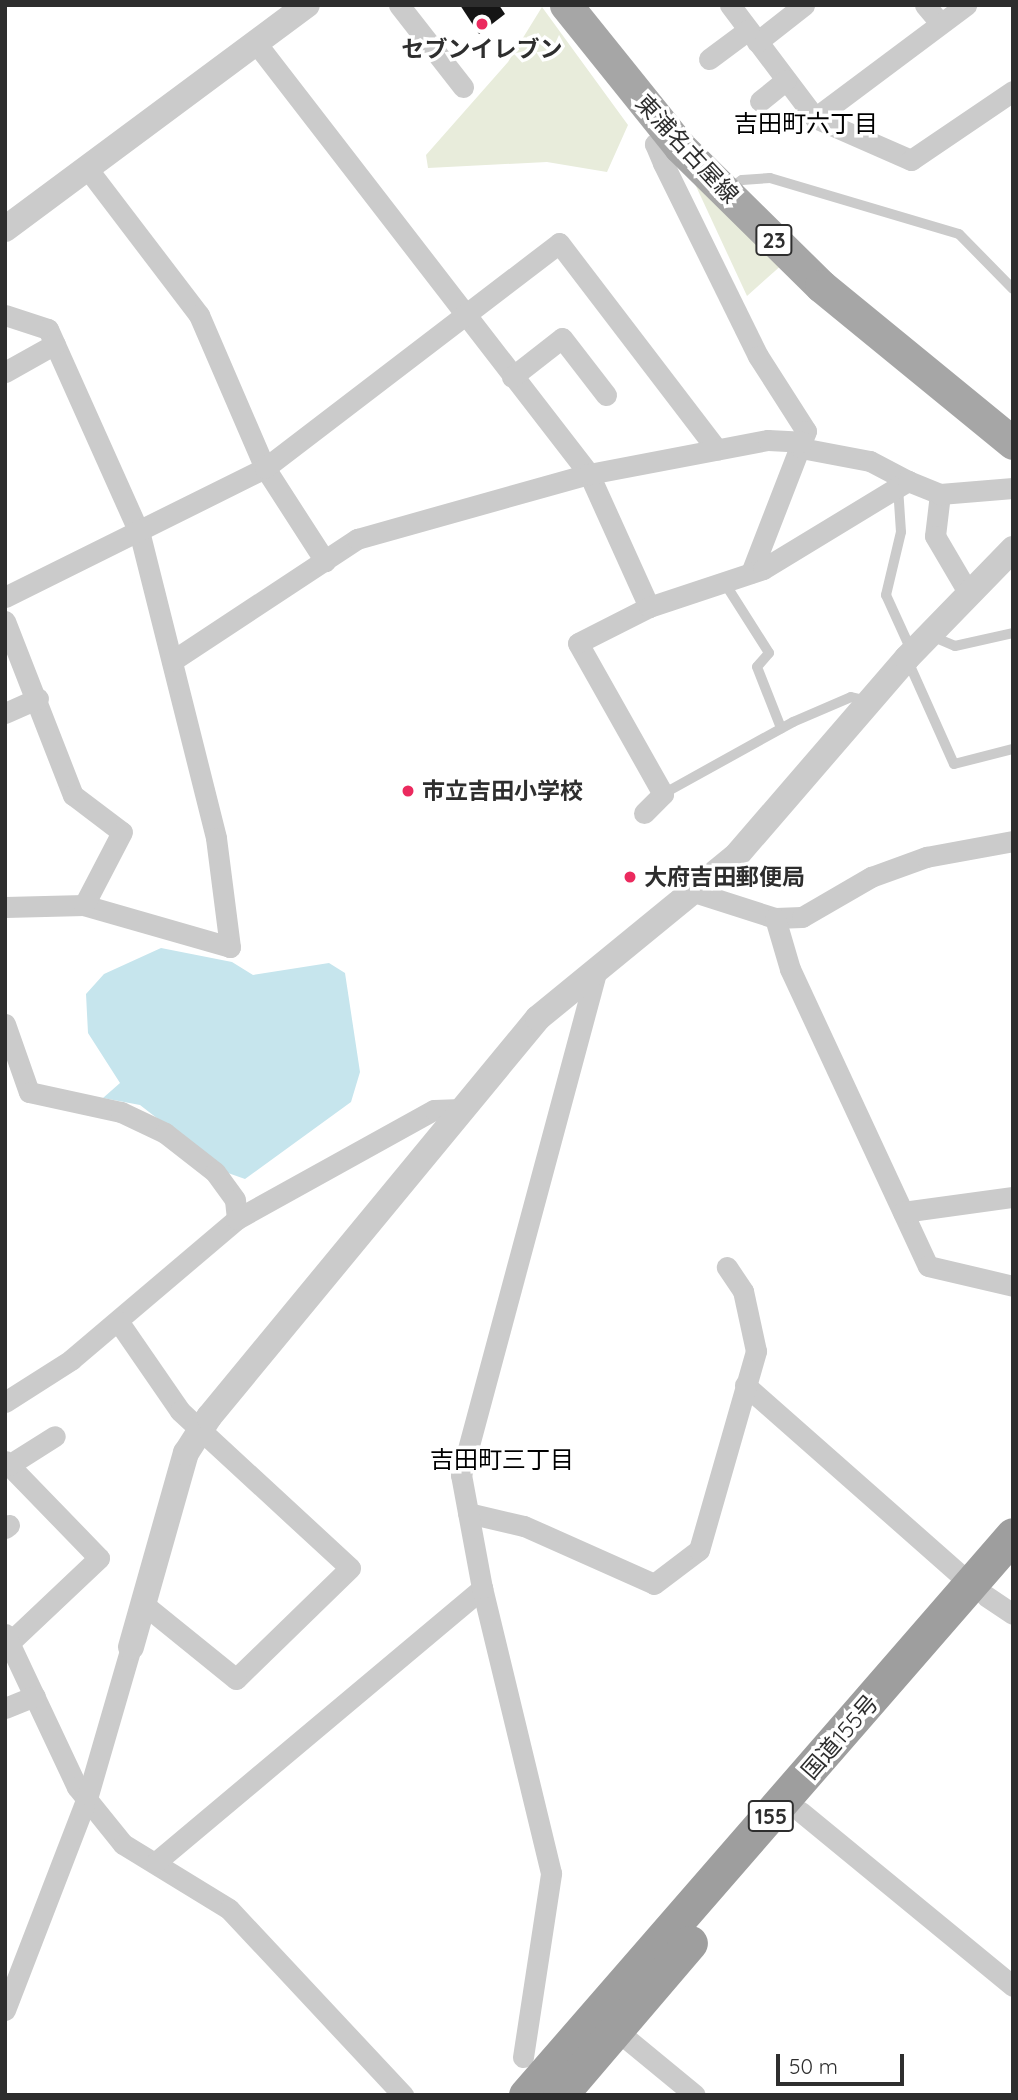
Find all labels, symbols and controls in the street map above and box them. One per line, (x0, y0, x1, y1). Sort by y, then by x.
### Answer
marker: セブンイレブン (474, 16, 490, 32)
place label: セブンイレブン (402, 35, 562, 63)
street label: 東浦名古屋線 (630, 89, 744, 209)
district label: 吉田町六丁目 (734, 110, 878, 138)
road number: 23 (755, 222, 793, 258)
place label: 市立吉田小学校 (422, 777, 583, 805)
marker: 市立吉田小学校 (400, 783, 416, 799)
place label: 大府吉田郵便局 (644, 863, 805, 891)
marker: 大府吉田郵便局 (622, 869, 638, 885)
district label: 吉田町三丁目 (430, 1446, 574, 1474)
street label: 国道155号 (796, 1689, 884, 1785)
road number: 155 (746, 1798, 796, 1834)
scale bar (780, 2040, 908, 2084)
text: 50 m (789, 2053, 838, 2079)

